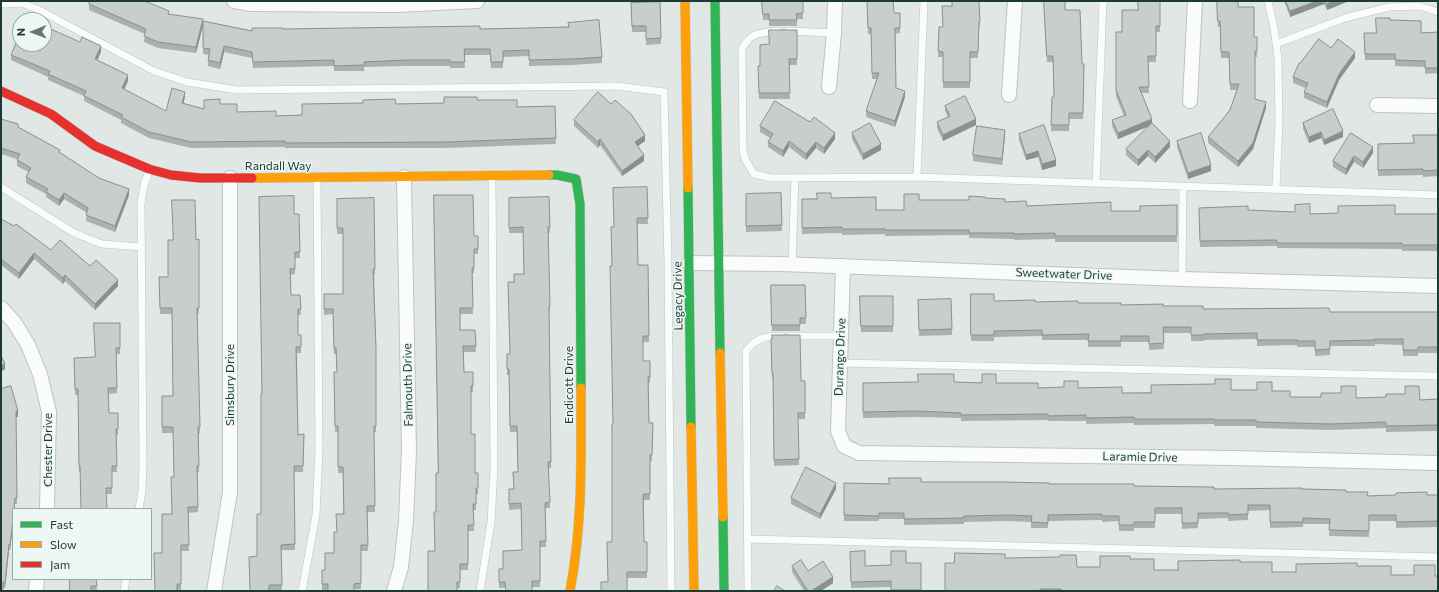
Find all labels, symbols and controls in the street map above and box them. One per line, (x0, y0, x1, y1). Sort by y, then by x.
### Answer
north arrow (12, 12, 52, 52)
text: N (14, 28, 27, 36)
street label: Randall Way (245, 159, 311, 173)
street label: Legacy Drive (670, 261, 686, 331)
street label: Sweetwater Drive (1015, 265, 1113, 283)
street label: Durango Drive (831, 318, 849, 396)
street label: Falmouth Drive (400, 343, 416, 427)
street label: Simsbury Drive (223, 344, 237, 426)
street label: Endicott Drive (562, 346, 576, 424)
street label: Chester Drive (41, 413, 55, 487)
street label: Laramie Drive (1102, 449, 1178, 465)
legend (12, 508, 152, 580)
text: Fast (50, 517, 73, 531)
text: Slow (50, 537, 77, 551)
text: Jam (50, 557, 70, 571)

